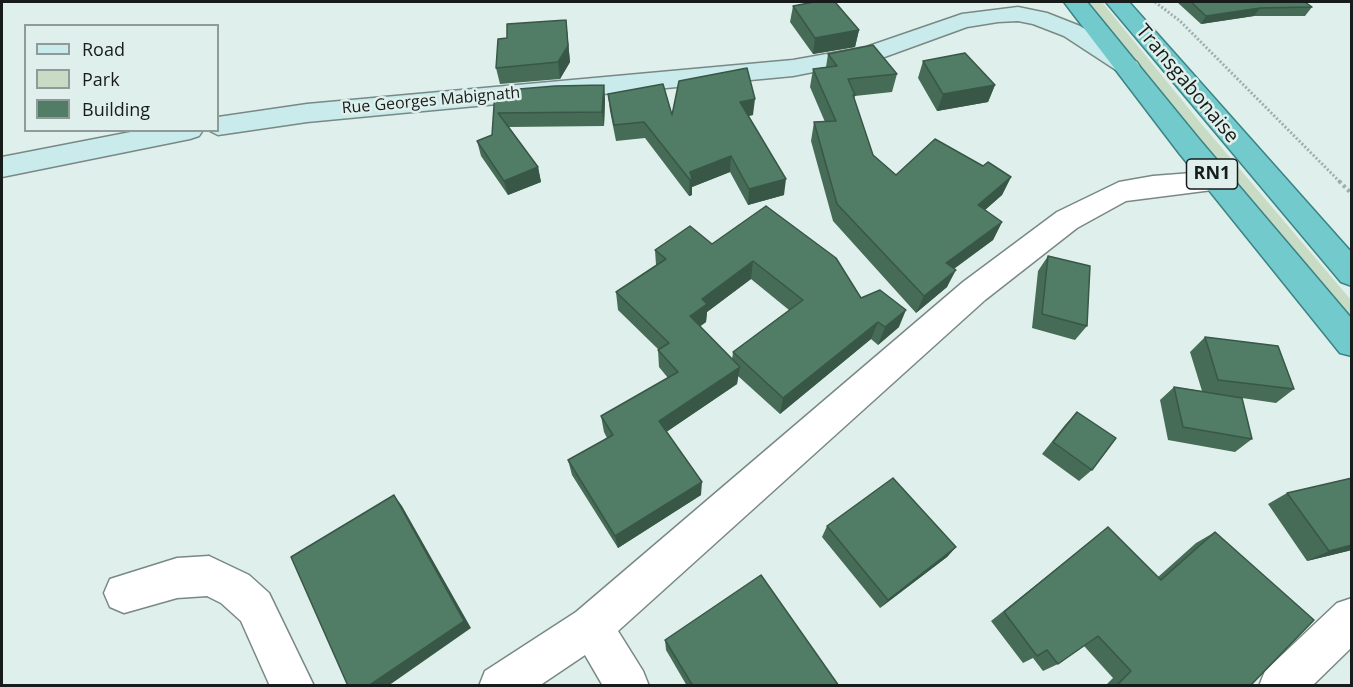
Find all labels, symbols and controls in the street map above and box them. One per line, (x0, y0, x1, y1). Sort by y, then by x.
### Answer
street label: Transgabonaise (1130, 20, 1244, 148)
legend (24, 24, 219, 132)
text: Road (82, 37, 125, 61)
text: Park (82, 67, 120, 91)
street label: Rue Georges Mabignath (341, 84, 521, 118)
text: Building (82, 97, 150, 121)
road number: RN1 (1186, 159, 1238, 189)

